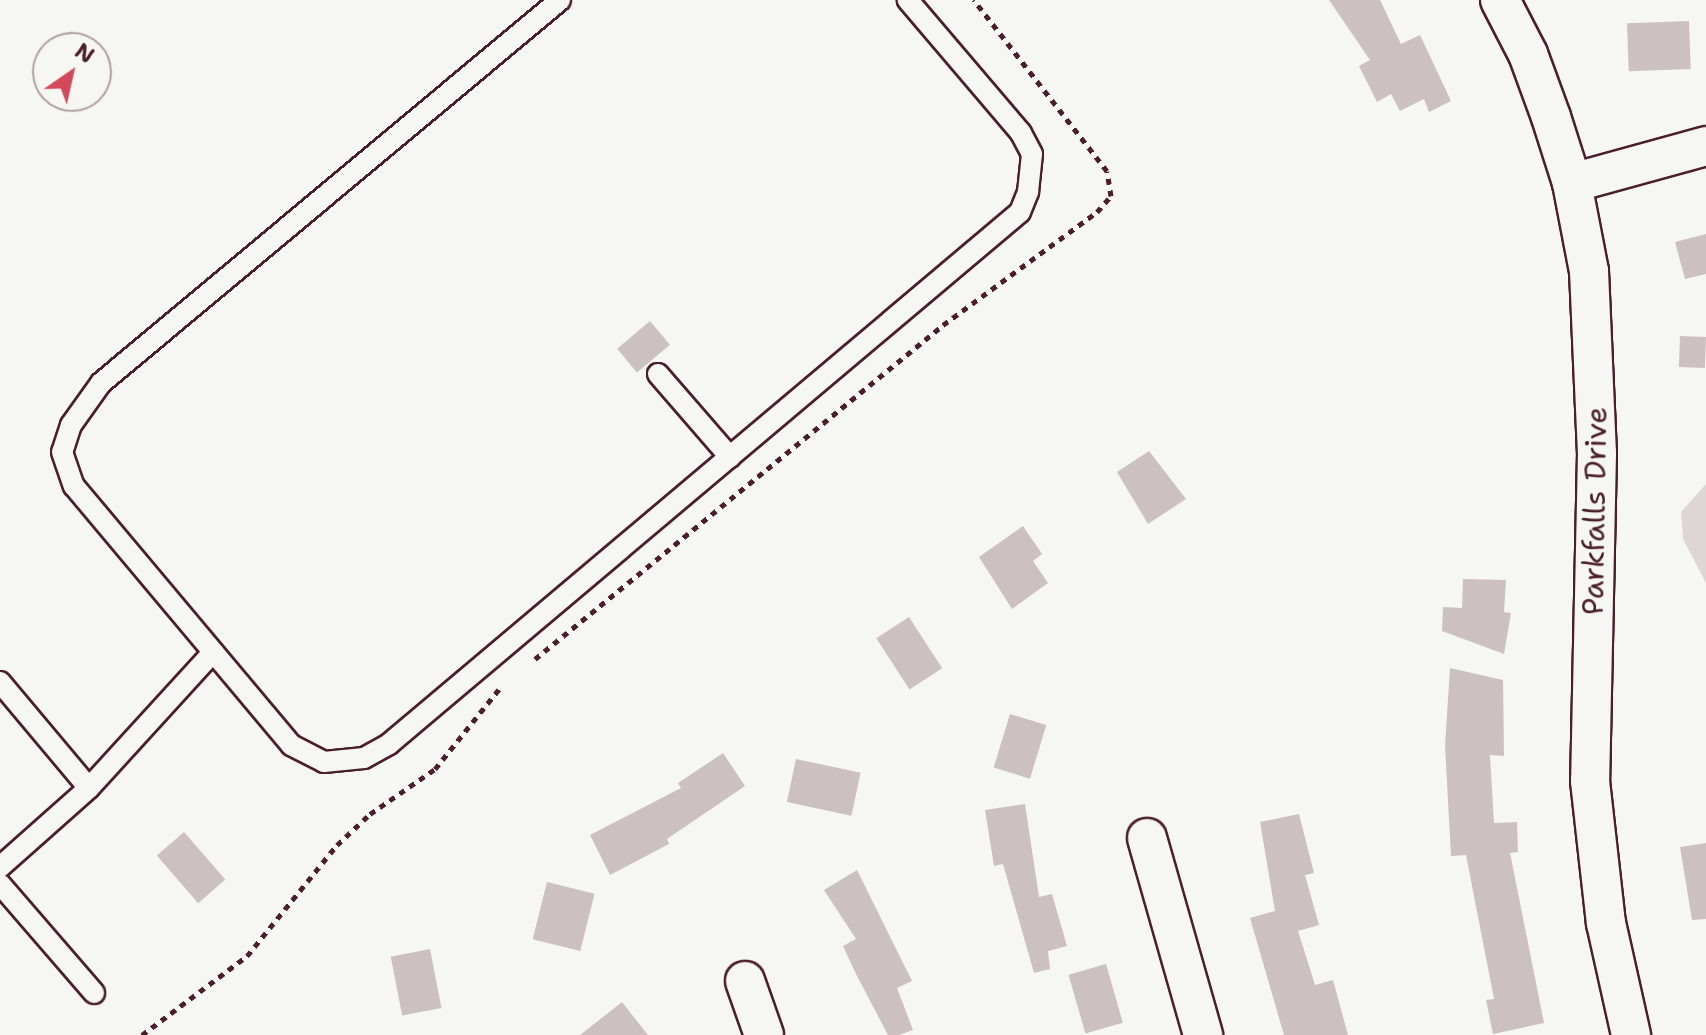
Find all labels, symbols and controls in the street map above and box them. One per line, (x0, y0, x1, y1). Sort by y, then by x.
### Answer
north arrow (32, 32, 112, 112)
text: N (69, 36, 100, 70)
street label: Parkfalls Drive (1575, 406, 1615, 616)

